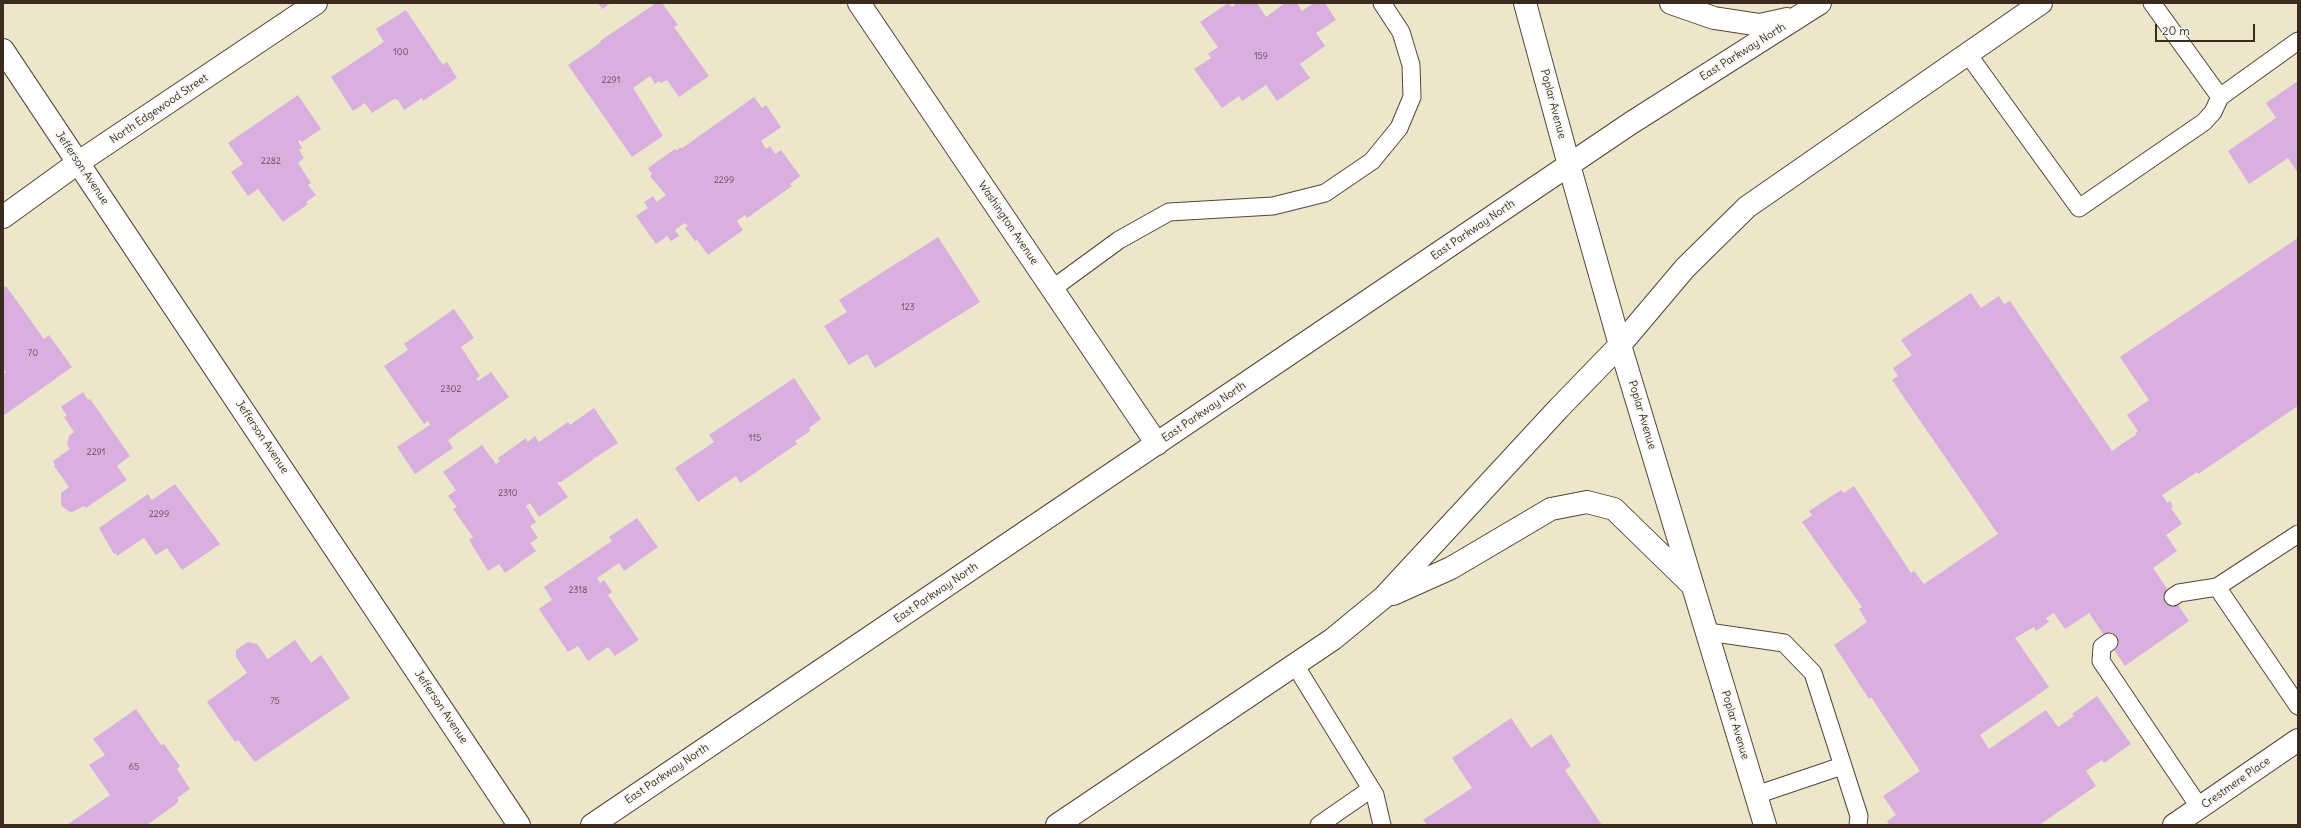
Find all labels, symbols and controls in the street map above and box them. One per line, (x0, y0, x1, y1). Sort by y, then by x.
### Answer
scale bar (2157, 16, 2257, 42)
street label: East Parkway North (1698, 20, 1788, 84)
text: 20 m (2162, 23, 2190, 38)
house number: 100 (393, 47, 409, 57)
house number: 159 (1254, 51, 1268, 61)
street label: Poplar Avenue (1537, 68, 1569, 140)
street label: North Edgewood Street (108, 71, 210, 147)
house number: 2291 (602, 75, 620, 85)
street label: Jefferson Avenue (53, 129, 111, 207)
house number: 2282 (261, 156, 281, 166)
house number: 2299 (714, 175, 734, 185)
street label: Washington Avenue (975, 179, 1041, 267)
street label: East Parkway North (1428, 197, 1518, 263)
house number: 123 (901, 302, 915, 312)
house number: 70 (28, 348, 38, 358)
street label: East Parkway North (1159, 379, 1249, 445)
street label: Poplar Avenue (1625, 379, 1659, 451)
house number: 2302 (441, 384, 461, 394)
street label: Jefferson Avenue (233, 398, 291, 476)
house number: 115 (749, 433, 761, 443)
house number: 2291 (87, 447, 105, 457)
house number: 2310 (498, 488, 518, 498)
house number: 2299 (149, 509, 169, 519)
street label: East Parkway North (891, 560, 981, 626)
house number: 2318 (569, 585, 587, 595)
street label: Jefferson Avenue (412, 668, 470, 746)
street label: Poplar Avenue (1718, 689, 1752, 761)
house number: 75 (270, 696, 280, 706)
street label: East Parkway North (622, 741, 712, 807)
street label: Crestmere Place (2199, 754, 2273, 812)
house number: 65 (129, 762, 139, 772)

